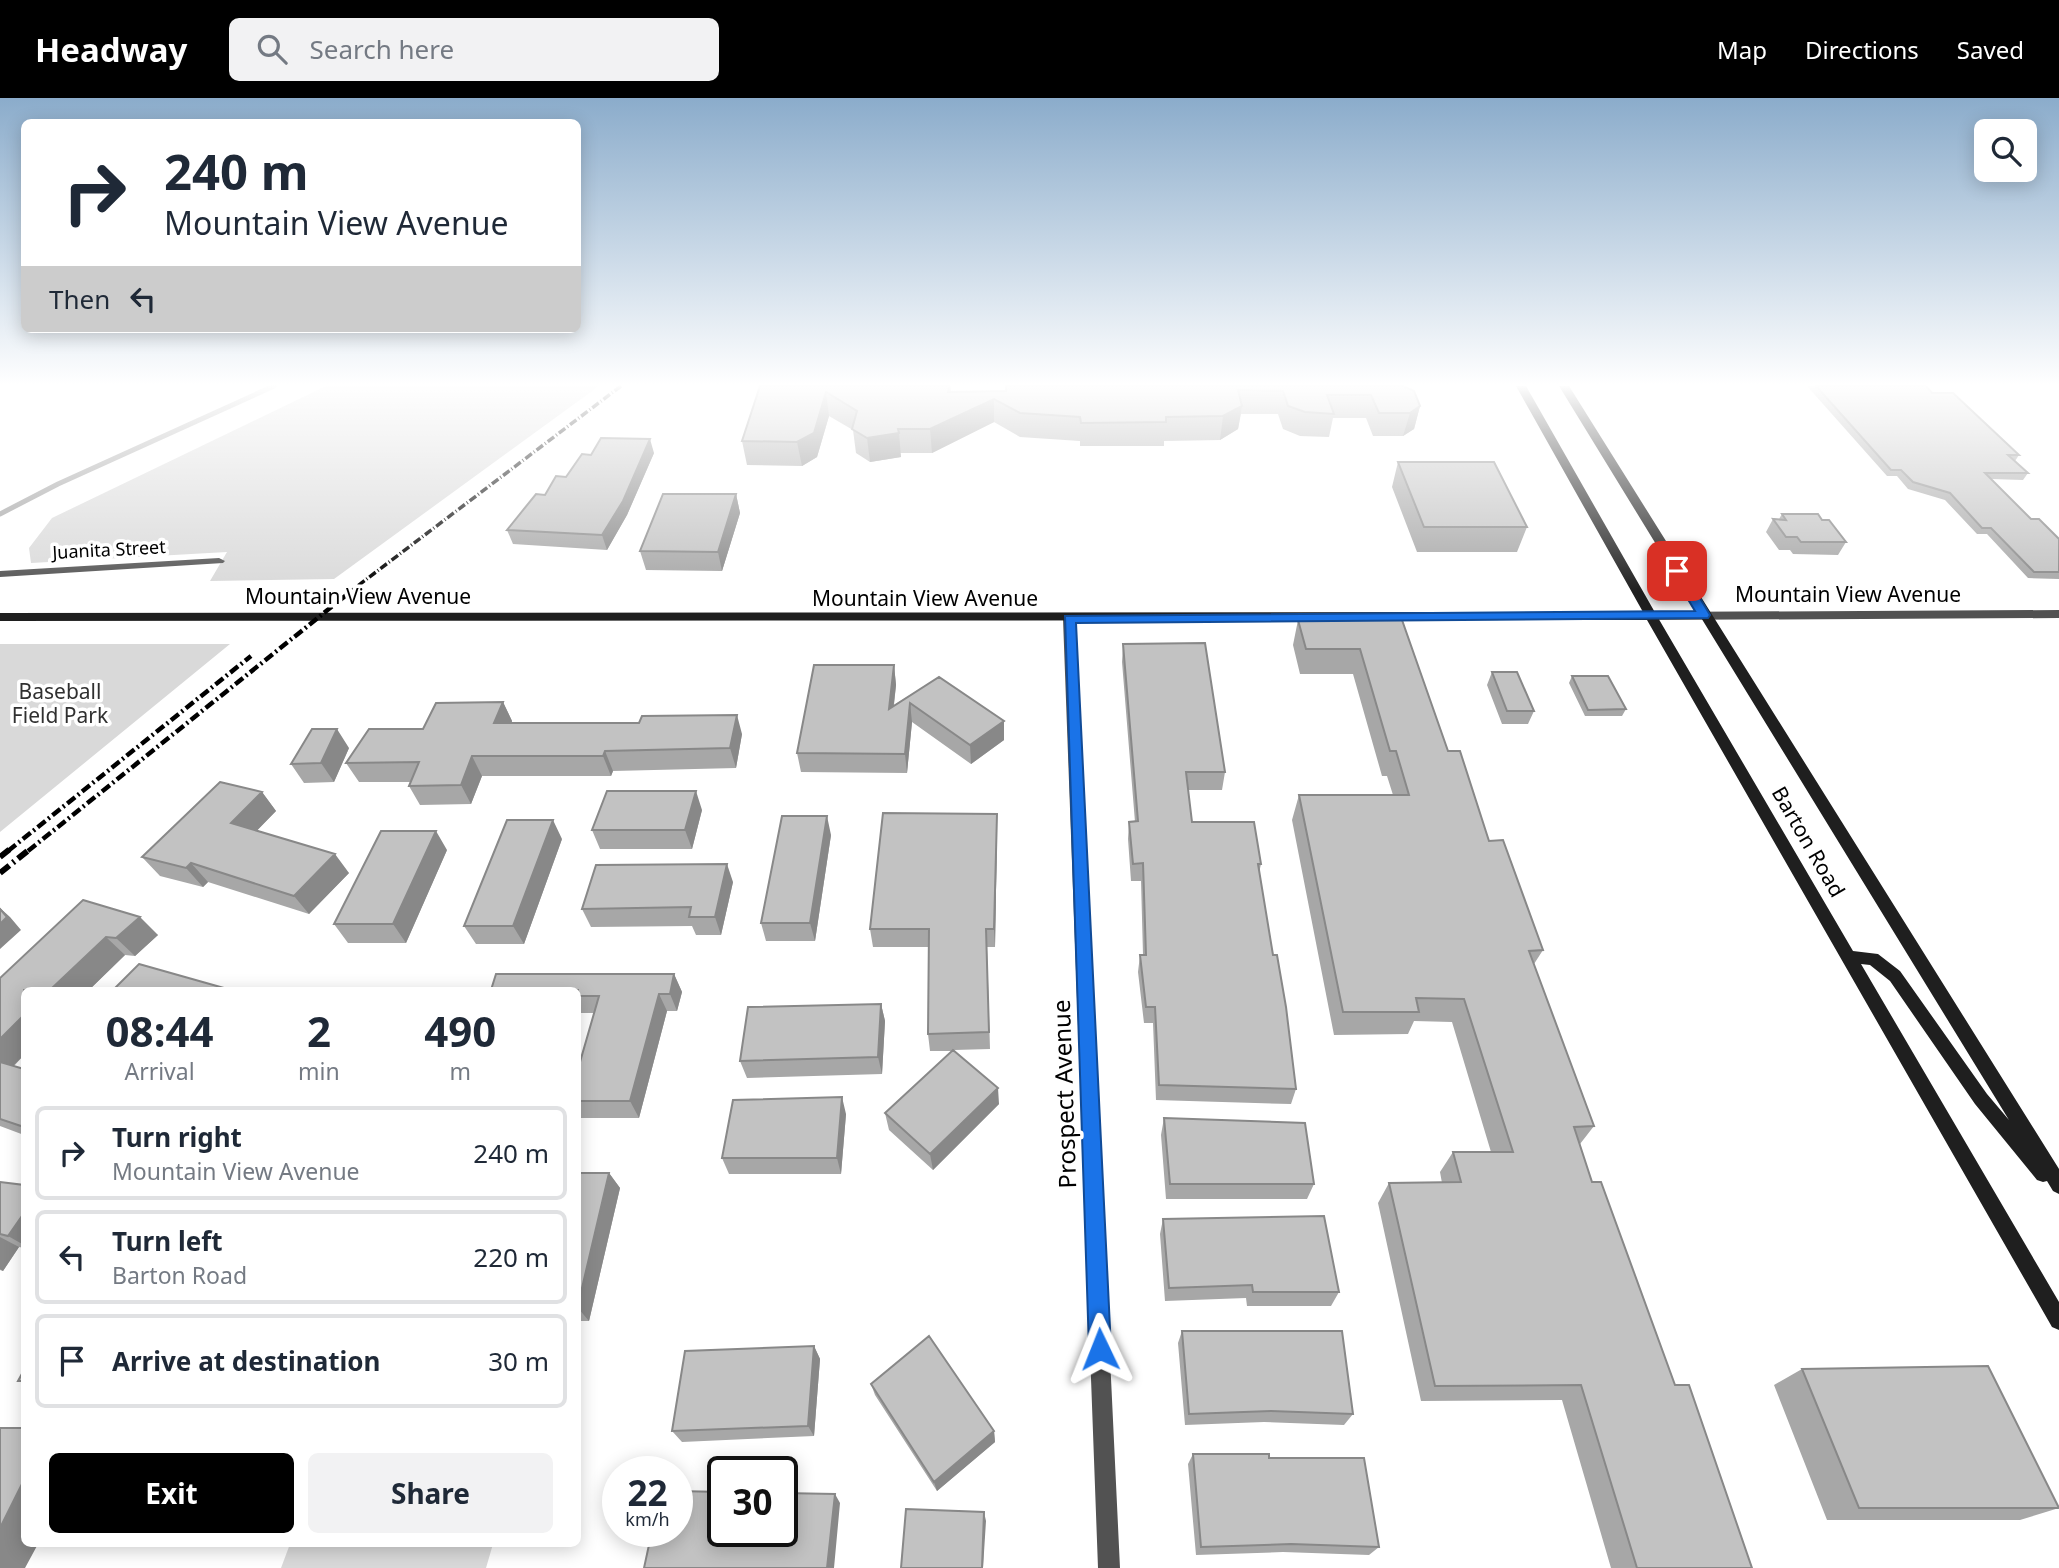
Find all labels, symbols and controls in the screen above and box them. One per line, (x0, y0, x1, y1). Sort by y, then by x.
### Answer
search box (229, 18, 719, 81)
text: Headway (35, 27, 187, 72)
icon: search (253, 30, 291, 68)
text: Search here (309, 31, 454, 67)
text: Map (1717, 33, 1767, 66)
text: Directions (1805, 33, 1919, 66)
text: Saved (1957, 33, 2024, 66)
map controls (1974, 119, 2037, 182)
button: search (1974, 119, 2037, 182)
text: 240 m (164, 138, 309, 204)
icon: right (49, 147, 140, 238)
text: Mountain View Avenue (164, 201, 508, 244)
icon: left (124, 280, 162, 318)
text: Then (49, 281, 110, 317)
street label: Juanita Street (50, 534, 167, 564)
pin (1647, 541, 1707, 601)
icon: arrive (1658, 552, 1696, 590)
street label: Mountain View Avenue (1735, 580, 1961, 608)
street label: Mountain View Avenue (245, 582, 471, 610)
street label: Mountain View Avenue (812, 584, 1038, 612)
park label: Baseball Field Park (12, 677, 109, 729)
street label: Barton Road (1766, 781, 1852, 902)
street label: Prospect Avenue (1044, 999, 1083, 1189)
text: 08:44 (106, 1002, 213, 1059)
text: 2 (307, 1002, 331, 1059)
text: 490 (424, 1002, 496, 1059)
text: Arrival (124, 1055, 195, 1087)
text: min (298, 1055, 340, 1087)
text: m (450, 1055, 471, 1087)
text: Turn right (112, 1119, 242, 1155)
icon: right (53, 1134, 91, 1172)
text: 240 m (473, 1135, 549, 1171)
text: Mountain View Avenue (112, 1155, 360, 1187)
text: Turn left (112, 1223, 223, 1259)
icon: left (53, 1238, 91, 1276)
text: 220 m (473, 1239, 549, 1275)
text: Barton Road (112, 1259, 247, 1291)
position arrow (1063, 1312, 1137, 1386)
icon: arrive (53, 1342, 91, 1380)
text: Arrive at destination (112, 1343, 381, 1379)
text: 30 m (488, 1343, 549, 1379)
button: Exit (49, 1453, 294, 1533)
button: Share (308, 1453, 553, 1533)
speed limit sign: 30 (707, 1456, 798, 1547)
text: 22 (627, 1469, 668, 1516)
text: km/h (625, 1507, 670, 1531)

